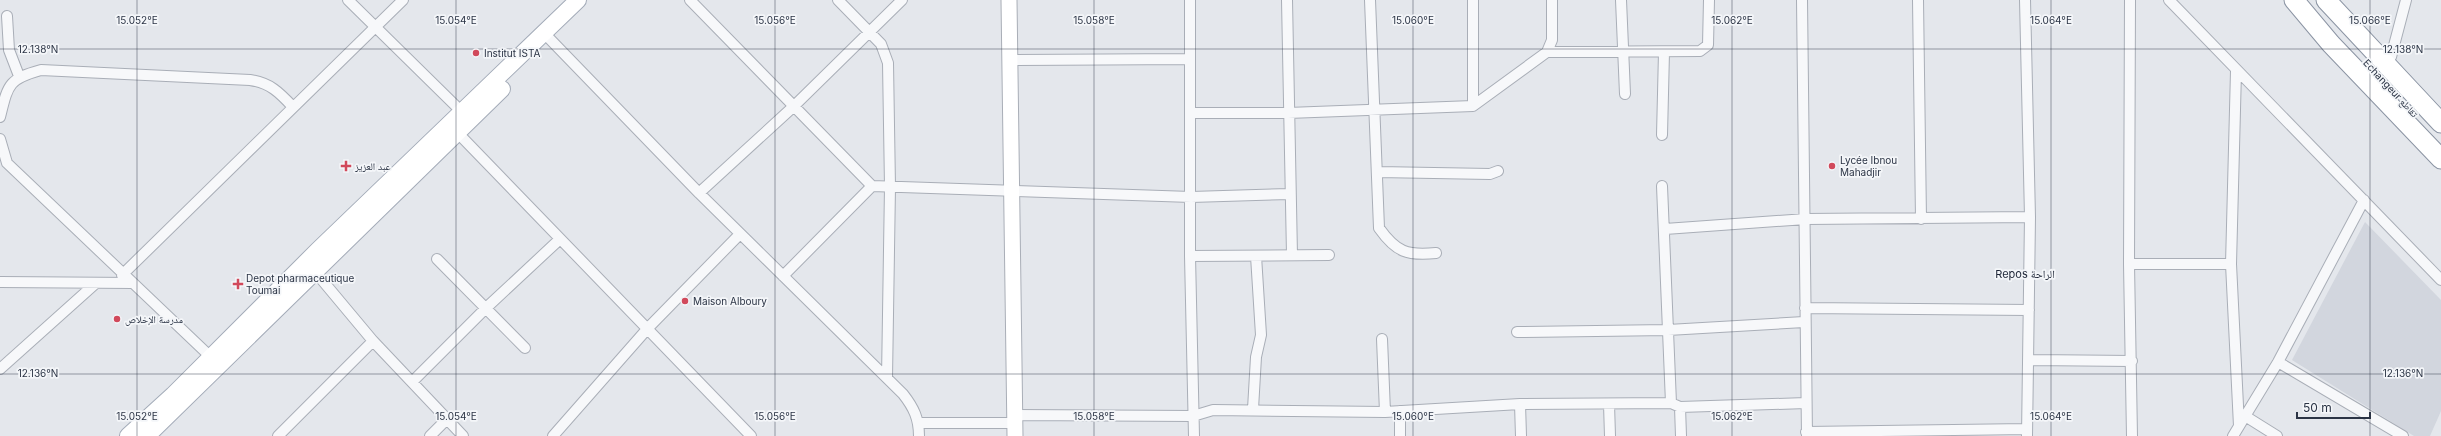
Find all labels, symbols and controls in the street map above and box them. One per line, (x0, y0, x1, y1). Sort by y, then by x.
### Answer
text: 15.052°E (116, 14, 158, 26)
text: 15.054°E (435, 14, 477, 26)
text: 15.056°E (754, 14, 796, 26)
text: 15.058°E (1073, 14, 1115, 26)
text: 15.060°E (1392, 14, 1434, 26)
text: 15.062°E (1711, 14, 1753, 26)
text: 15.064°E (2030, 14, 2072, 26)
text: 15.066°E (2349, 14, 2391, 26)
text: 12.138°N (18, 43, 58, 55)
text: 12.138°N (2383, 43, 2423, 55)
place label: Institut ISTA (484, 47, 541, 59)
marker: Institut ISTA (471, 48, 481, 58)
street label: Echangeur تقاطع (2360, 57, 2421, 120)
place label: Lycée Ibnou Mahadjir (1840, 154, 1897, 178)
marker: عبد العزيز (340, 160, 352, 172)
place label: عبد العزيز (354, 160, 391, 172)
marker: Lycée Ibnou Mahadjir (1827, 161, 1837, 171)
district label: Repos الراحة (1995, 267, 2055, 281)
place label: Depot pharmaceutique Toumai (246, 272, 354, 296)
marker: Depot pharmaceutique Toumai (233, 279, 243, 289)
place label: Maison Alboury (693, 295, 767, 307)
marker: Maison Alboury (680, 296, 690, 306)
place label: مدرسة الإخلاص (125, 313, 183, 326)
marker: مدرسة الإخلاص (112, 314, 122, 324)
text: 12.136°N (18, 367, 58, 379)
text: 12.136°N (2383, 367, 2423, 379)
scale bar (2297, 394, 2370, 420)
text: 50 m (2303, 400, 2332, 415)
text: 15.052°E (116, 410, 158, 422)
text: 15.054°E (435, 410, 477, 422)
text: 15.056°E (754, 410, 796, 422)
text: 15.058°E (1073, 410, 1115, 422)
text: 15.060°E (1392, 410, 1434, 422)
text: 15.062°E (1711, 410, 1753, 422)
text: 15.064°E (2030, 410, 2072, 422)

